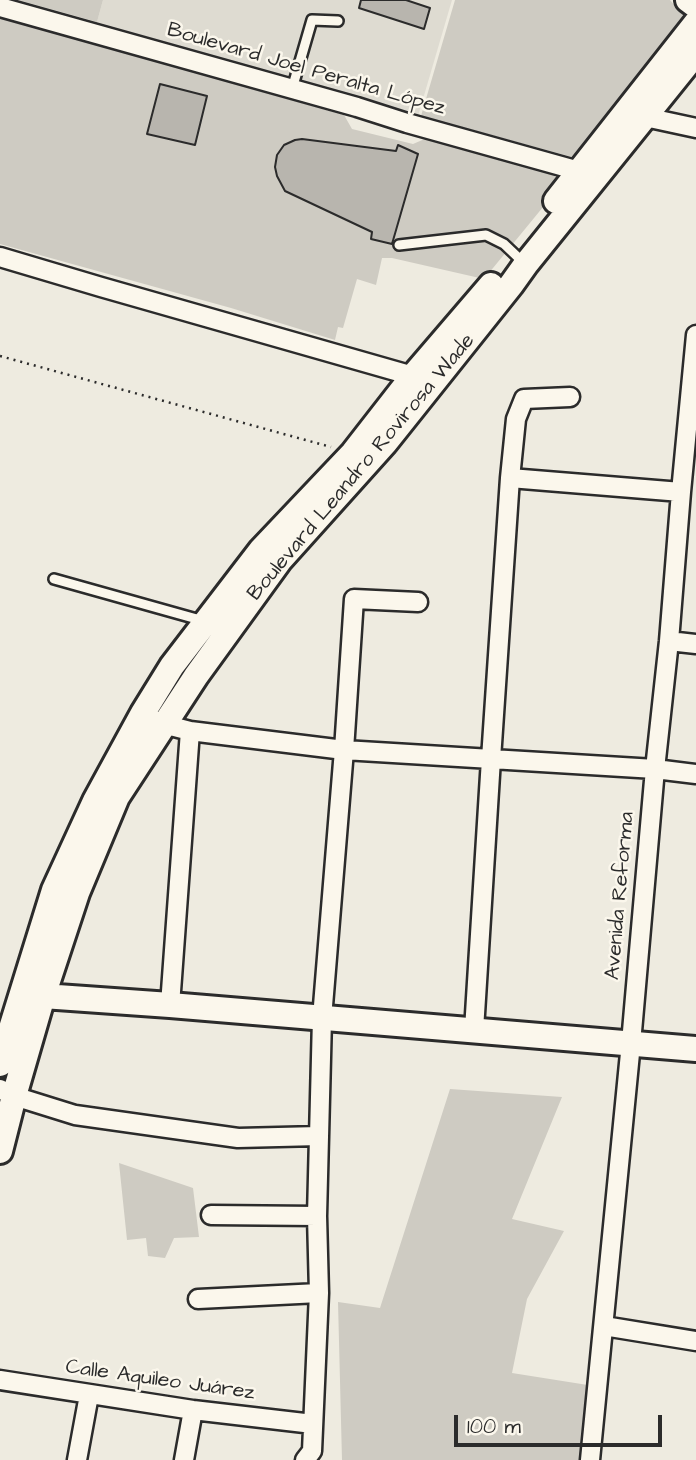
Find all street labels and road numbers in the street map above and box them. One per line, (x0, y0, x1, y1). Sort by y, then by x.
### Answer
street label: Boulevard Joel Peralta López (164, 18, 448, 122)
street label: Boulevard Leandro Rovirosa Wade (243, 329, 481, 607)
street label: Avenida Reforma (601, 811, 641, 981)
street label: Calle Aquileo Juárez (64, 1355, 256, 1407)

